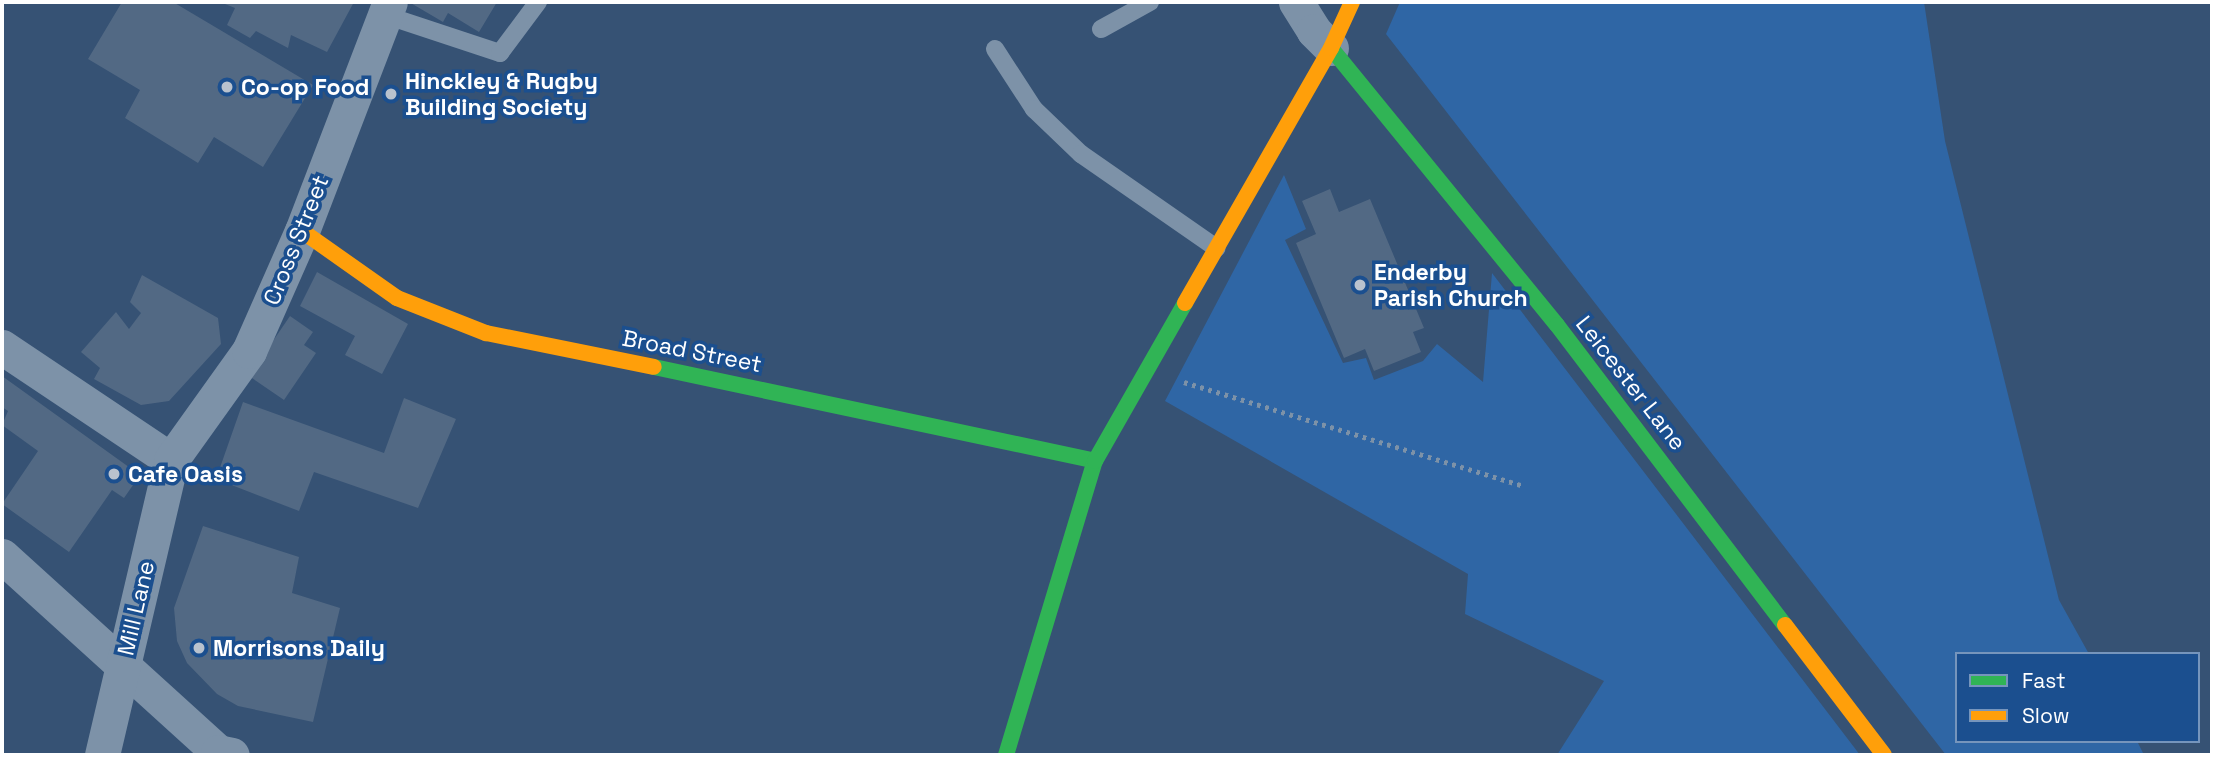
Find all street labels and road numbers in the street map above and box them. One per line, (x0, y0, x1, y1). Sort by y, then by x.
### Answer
street label: Cross Street (257, 171, 335, 309)
street label: Leicester Lane (1570, 310, 1692, 456)
street label: Broad Street (620, 324, 764, 378)
street label: Mill Lane (112, 558, 160, 658)

